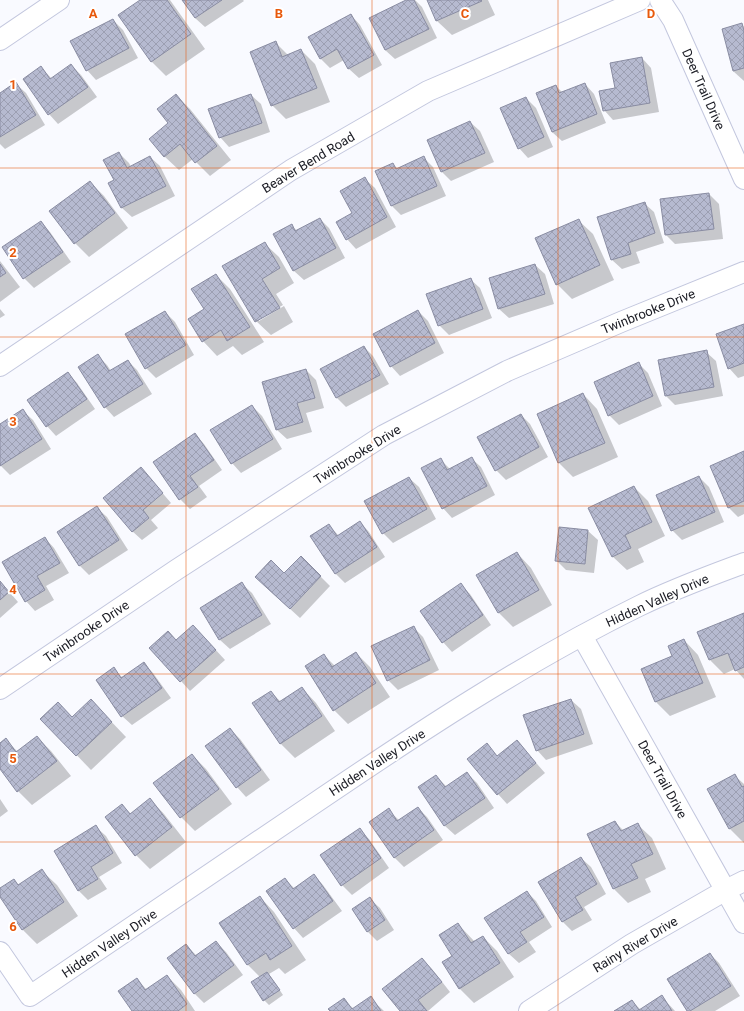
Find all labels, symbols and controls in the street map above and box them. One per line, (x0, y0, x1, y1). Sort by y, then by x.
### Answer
text: A (89, 6, 98, 21)
text: B (275, 6, 283, 21)
text: C (461, 6, 470, 21)
text: D (647, 6, 655, 21)
street label: Deer Trail Drive (679, 46, 728, 132)
text: 1 (9, 77, 17, 92)
street label: Beaver Bend Road (259, 129, 357, 196)
text: 2 (9, 245, 17, 260)
street label: Twinbrooke Drive (599, 286, 697, 337)
text: 3 (9, 414, 17, 429)
street label: Twinbrooke Drive (311, 422, 404, 487)
street label: Hidden Valley Drive (603, 571, 711, 630)
text: 4 (9, 582, 17, 597)
street label: Twinbrooke Drive (41, 597, 132, 666)
street label: Hidden Valley Drive (327, 726, 428, 799)
street label: Deer Trail Drive (635, 738, 690, 821)
text: 5 (9, 751, 17, 766)
street label: Hidden Valley Drive (59, 906, 160, 981)
street label: Rainy River Drive (590, 913, 680, 976)
text: 6 (9, 919, 17, 934)

